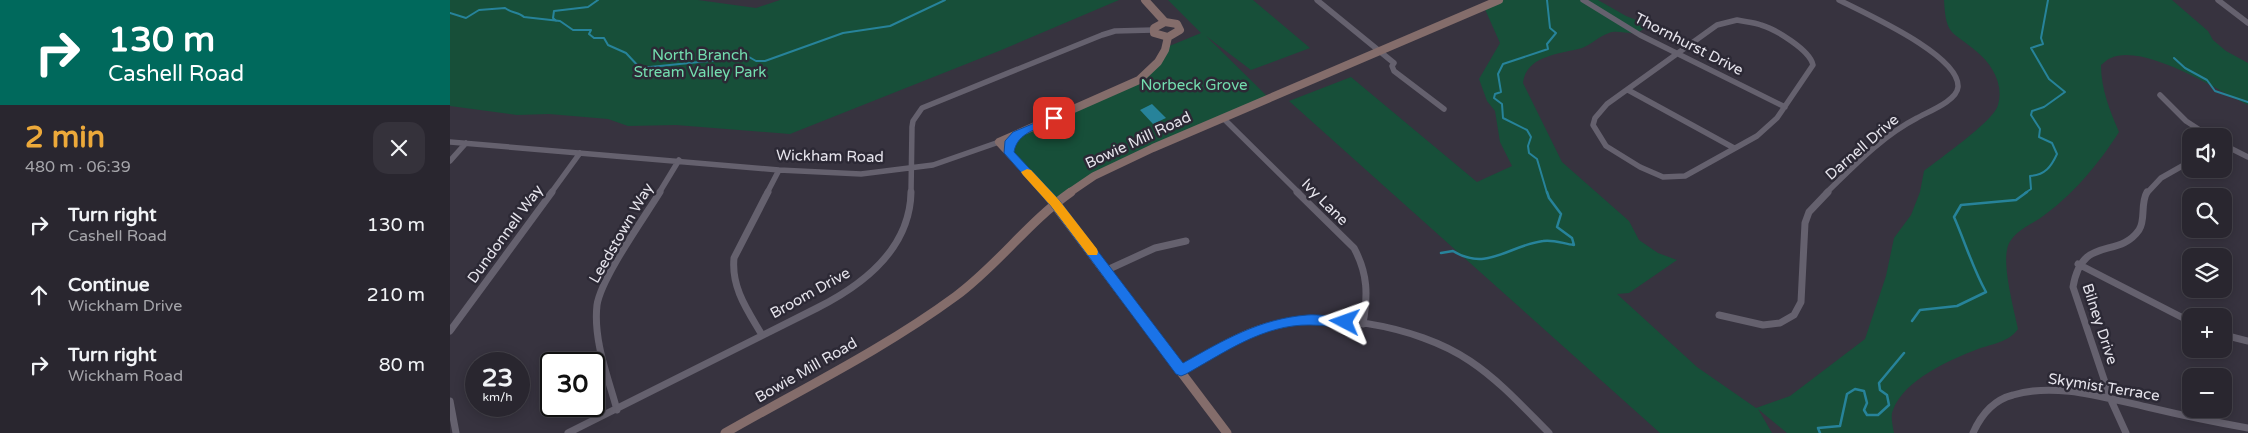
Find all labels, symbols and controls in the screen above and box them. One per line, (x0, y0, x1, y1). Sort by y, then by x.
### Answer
street label: Thornhurst Drive (1632, 9, 1746, 79)
text: 130 m (108, 19, 215, 61)
icon: right (25, 20, 90, 85)
park label: North Branch Stream Valley Park (634, 46, 766, 81)
text: Cashell Road (108, 61, 244, 87)
park label: Norbeck Grove (1141, 76, 1247, 94)
pin (1033, 97, 1075, 139)
icon: arrive (1040, 104, 1068, 132)
street label: Bowie Mill Road (1082, 108, 1194, 172)
street label: Darnell Drive (1822, 110, 1902, 184)
text: 2 min (25, 119, 105, 156)
button: close (373, 122, 425, 174)
map controls (2182, 128, 2232, 418)
button: sound (2182, 128, 2232, 178)
street label: Wickham Road (776, 146, 884, 166)
text: 480 m · 06:39 (25, 157, 131, 177)
street label: Ivy Lane (1298, 175, 1352, 229)
street label: Leedstown Way (585, 180, 657, 286)
street label: Dundonnell Way (463, 181, 547, 287)
button: search (2182, 188, 2232, 238)
text: Turn right (68, 204, 156, 226)
icon: right (25, 211, 53, 239)
text: 130 m (367, 214, 425, 236)
text: Cashell Road (68, 226, 167, 246)
button: layers (2182, 248, 2232, 298)
street label: Broom Drive (767, 264, 853, 322)
text: Continue (68, 274, 150, 296)
icon: ahead (25, 281, 53, 309)
street label: Bilney Drive (2078, 281, 2122, 367)
text: 210 m (367, 284, 425, 306)
position arrow (1318, 295, 1370, 347)
text: Wickham Drive (68, 296, 182, 316)
button: + (2182, 308, 2232, 358)
street label: Bowie Mill Road (752, 334, 860, 406)
text: Turn right (68, 344, 156, 366)
icon: right (25, 351, 53, 379)
speed limit sign: 30 (540, 352, 605, 417)
text: 80 m (379, 354, 425, 376)
text: 23 (482, 363, 513, 393)
text: Wickham Road (68, 366, 183, 386)
button: − (2182, 368, 2232, 418)
street label: Skymist Terrace (2047, 369, 2161, 405)
text: km/h (482, 390, 513, 404)

